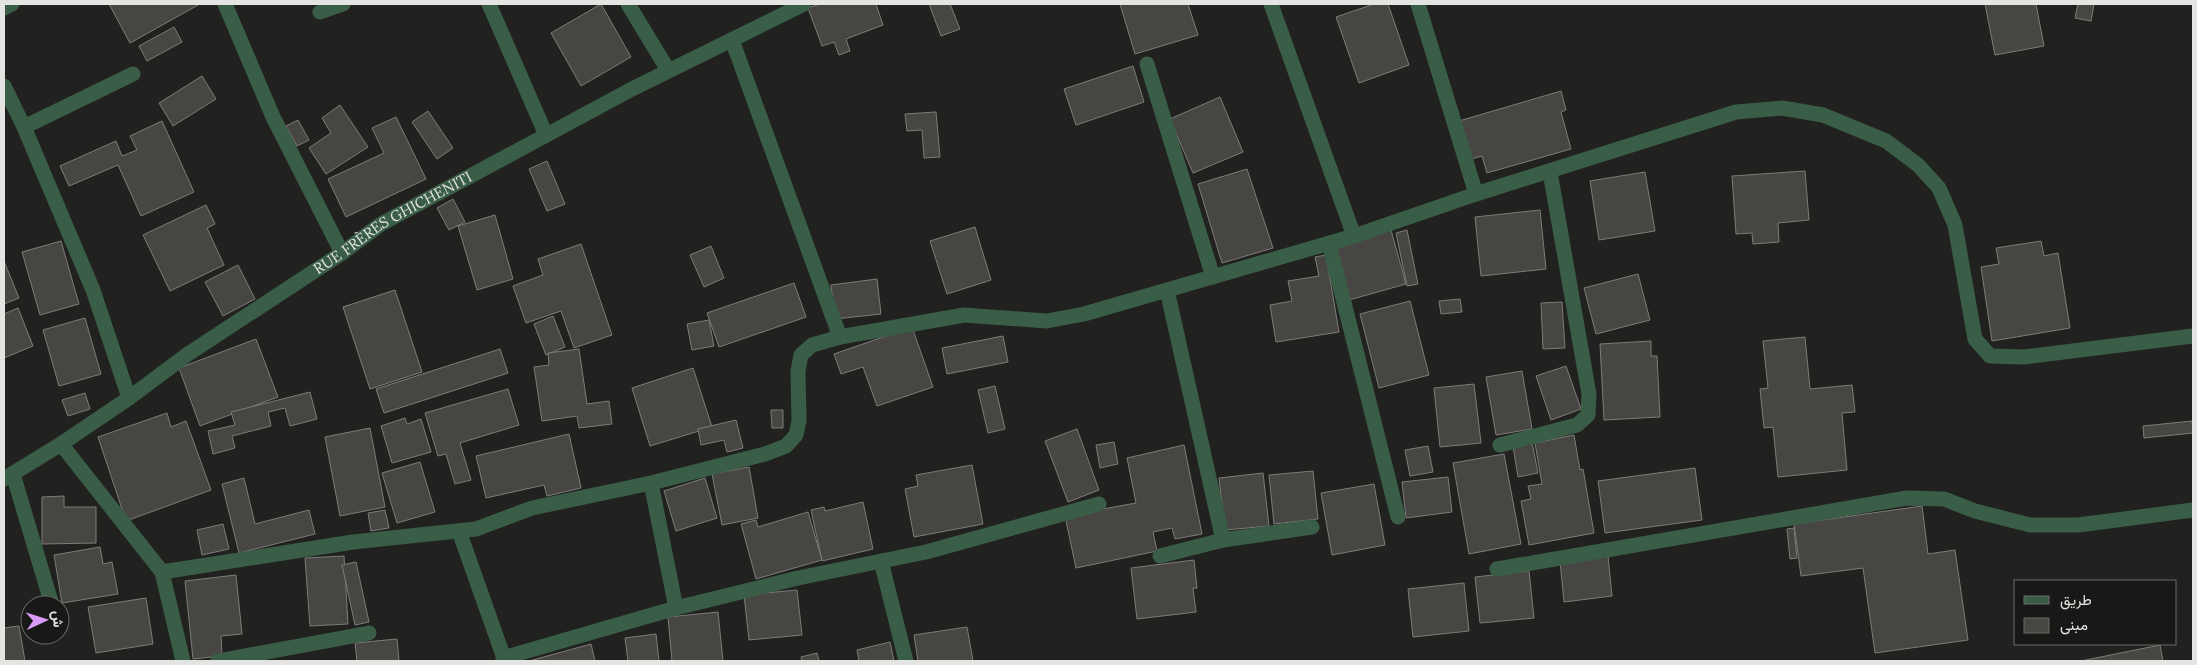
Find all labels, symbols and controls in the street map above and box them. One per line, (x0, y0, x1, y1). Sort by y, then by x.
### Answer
street label: RUE FRÈRES GHICHENITI (310, 167, 475, 278)
legend (2014, 580, 2177, 645)
text: طريق (2060, 590, 2092, 610)
north arrow (20, 595, 70, 645)
text: ش (48, 610, 68, 628)
text: مبنى (2060, 615, 2088, 635)

